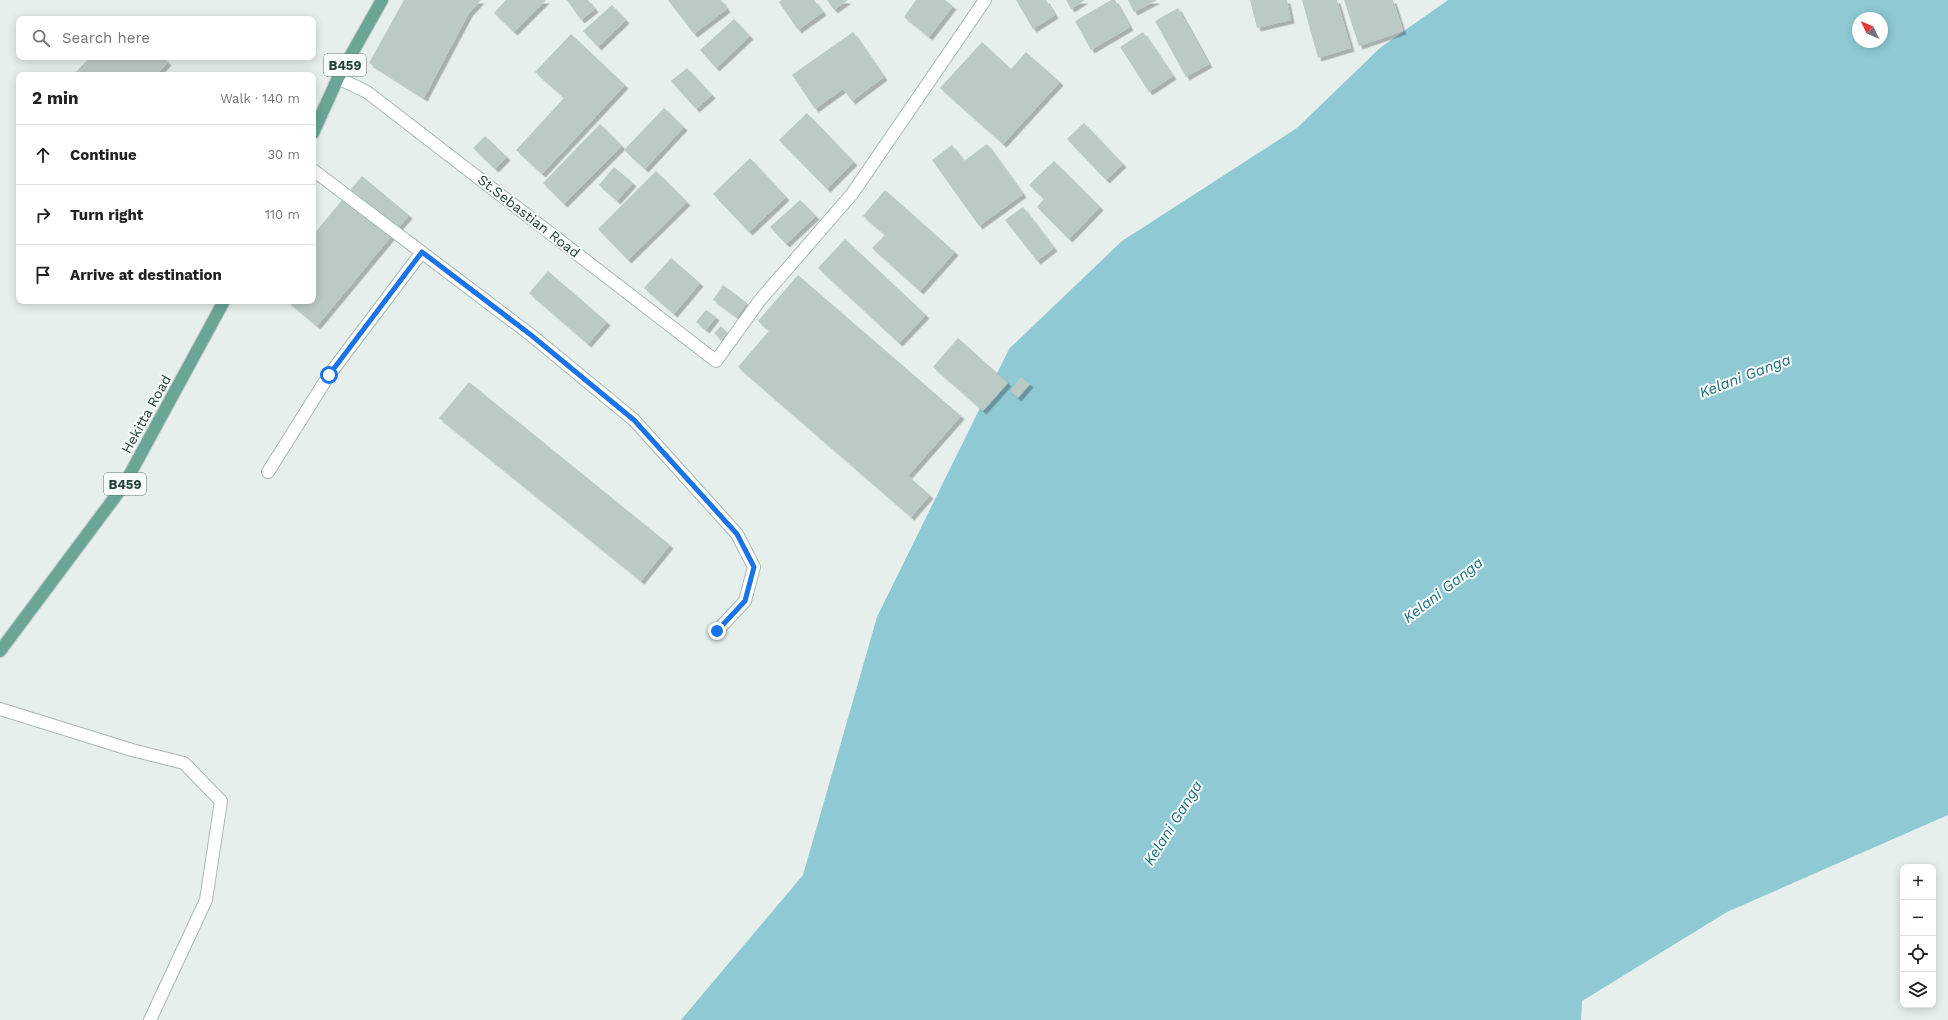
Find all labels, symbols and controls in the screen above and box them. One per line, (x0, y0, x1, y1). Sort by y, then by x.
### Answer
north arrow (1852, 12, 1888, 48)
search box (16, 16, 316, 60)
icon: search (30, 27, 52, 49)
text: Search here (62, 29, 150, 47)
road number: B459 (324, 54, 366, 76)
text: 2 min (32, 88, 78, 108)
text: Walk · 140 m (220, 91, 300, 106)
icon: ahead (32, 144, 54, 166)
text: Continue (70, 146, 137, 164)
text: 30 m (268, 147, 300, 162)
street label: St.Sebastian Road (475, 171, 583, 261)
icon: right (32, 204, 54, 226)
text: Turn right (70, 206, 143, 224)
text: 110 m (265, 207, 300, 222)
icon: arrive (32, 264, 54, 286)
text: Arrive at destination (70, 266, 222, 284)
water label: Kelani Ganga (1697, 350, 1793, 402)
route start (320, 366, 338, 384)
street label: Hekitta Road (118, 372, 174, 456)
road number: B459 (104, 473, 146, 495)
water label: Kelani Ganga (1399, 553, 1487, 627)
route end (708, 622, 726, 640)
water label: Kelani Ganga (1140, 777, 1206, 869)
map controls (1900, 864, 1936, 1008)
button: + (1900, 864, 1936, 900)
button: − (1900, 900, 1936, 936)
button: locate (1900, 936, 1936, 972)
button: layers (1900, 972, 1936, 1008)

